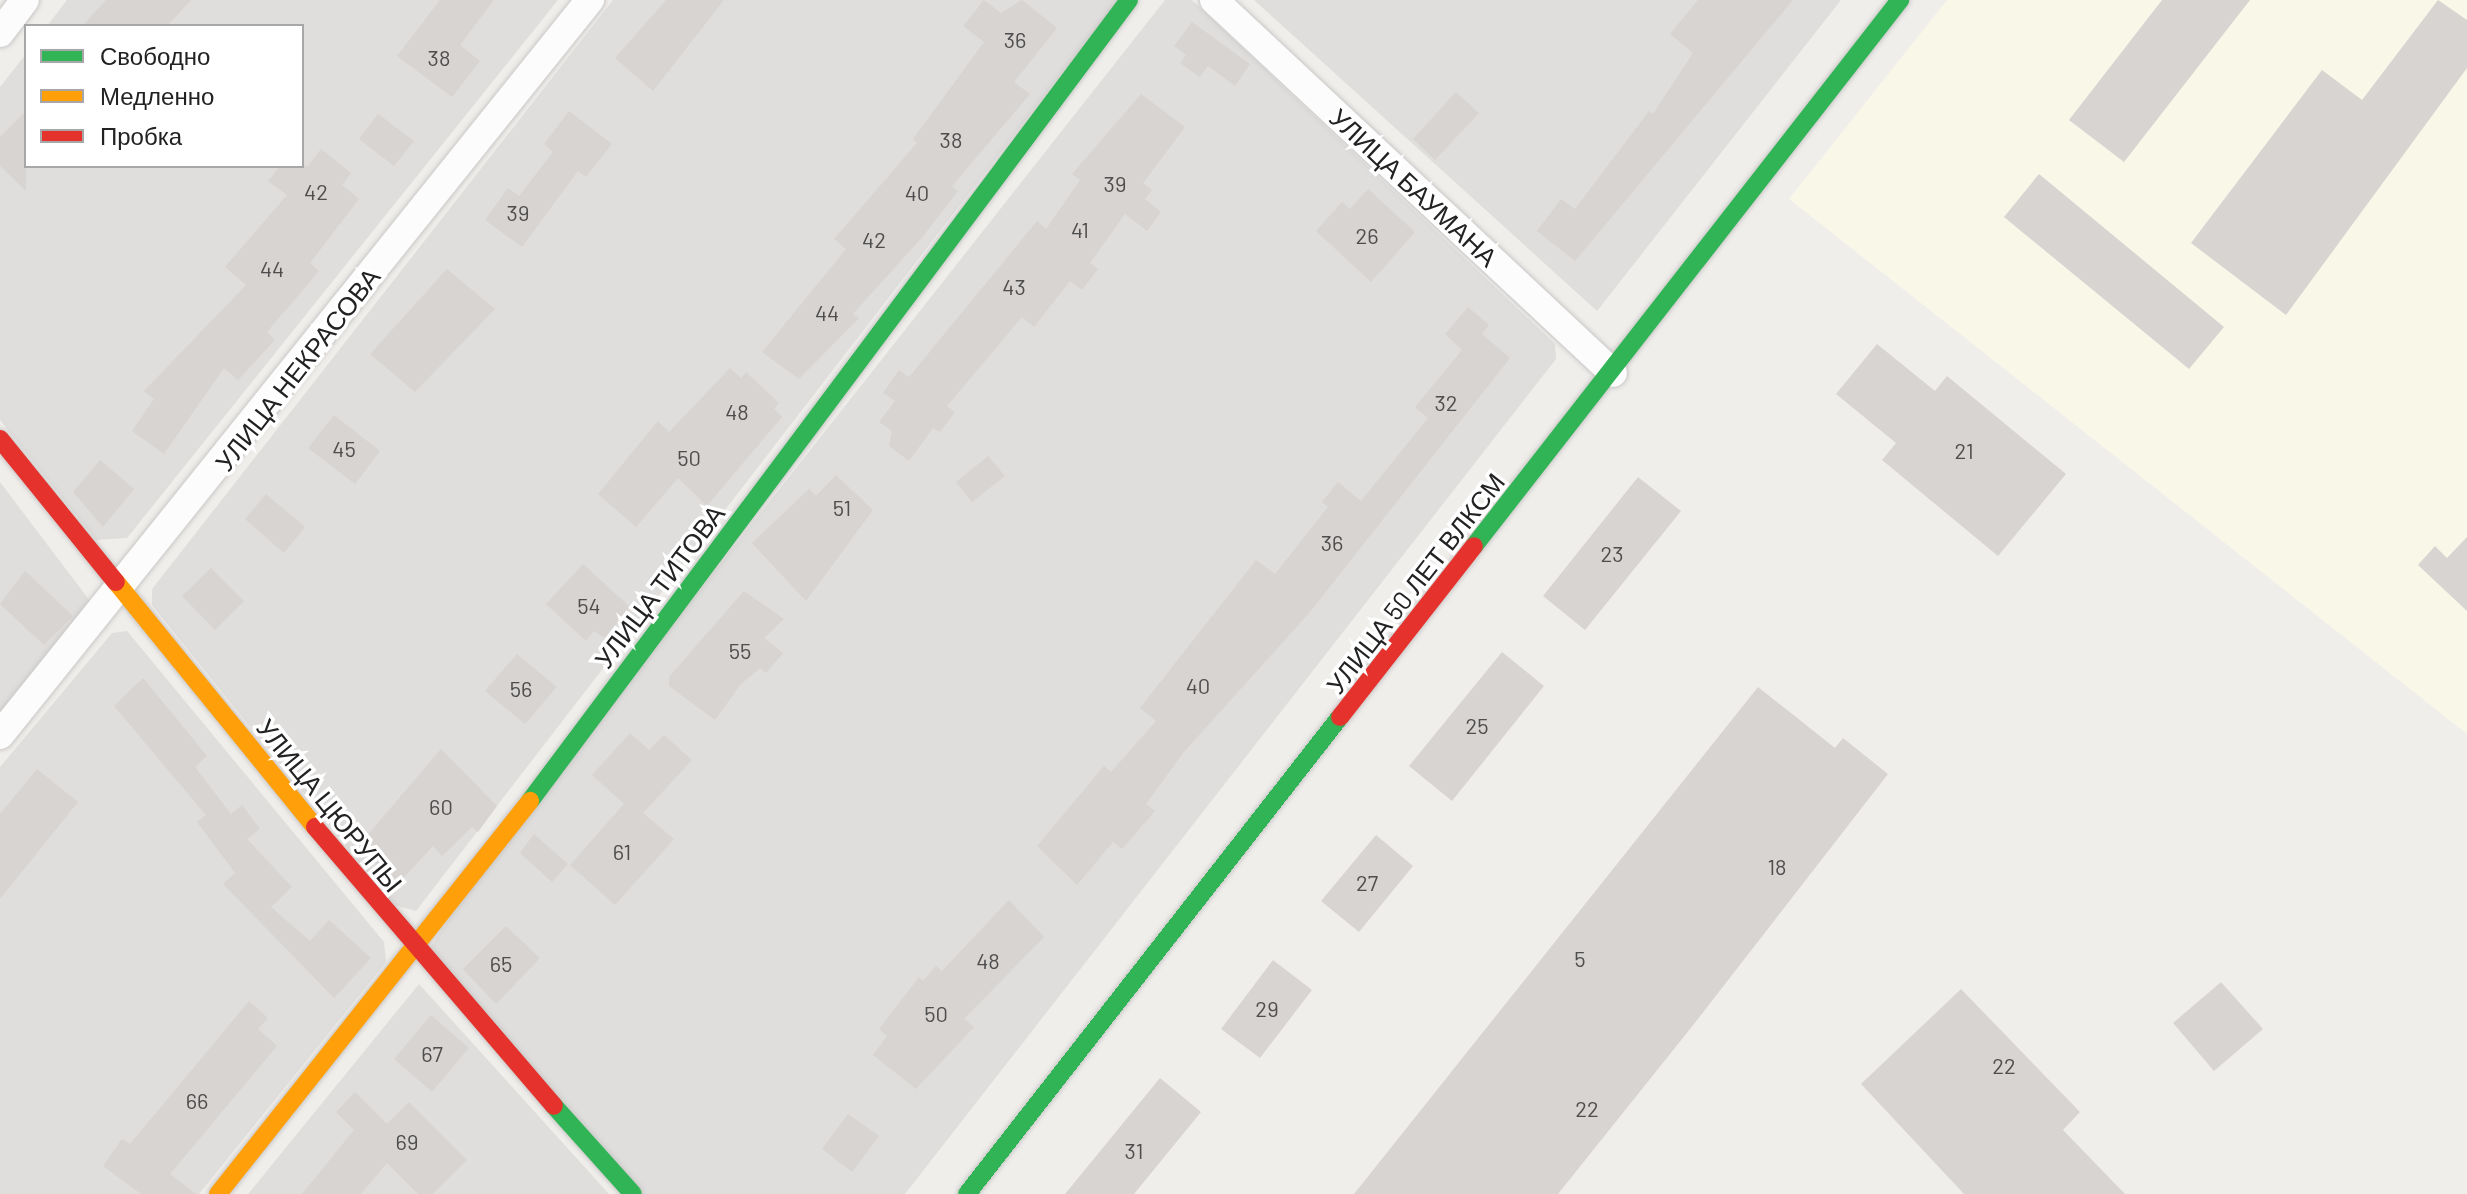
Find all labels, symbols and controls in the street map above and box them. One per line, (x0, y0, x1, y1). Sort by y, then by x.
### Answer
legend (24, 24, 304, 168)
house number: 36 (1004, 27, 1026, 53)
text: Свободно (100, 41, 210, 70)
house number: 38 (428, 45, 450, 71)
text: Медленно (100, 81, 214, 110)
street label: УЛИЦА БАУМАНА (1324, 101, 1504, 273)
text: Пробка (100, 121, 182, 150)
house number: 38 (940, 127, 962, 153)
house number: 39 (1104, 171, 1126, 197)
house number: 42 (304, 179, 328, 205)
house number: 40 (905, 180, 929, 206)
house number: 39 (507, 200, 529, 226)
house number: 41 (1071, 217, 1089, 243)
house number: 26 (1355, 223, 1379, 249)
house number: 42 (862, 227, 886, 253)
house number: 44 (260, 256, 284, 282)
street label: УЛИЦА НЕКРАСОВА (208, 261, 386, 477)
house number: 43 (1002, 274, 1026, 300)
house number: 44 (815, 300, 839, 326)
house number: 32 (1434, 390, 1458, 416)
house number: 48 (725, 399, 749, 425)
house number: 45 (332, 436, 356, 462)
house number: 21 (1954, 438, 1974, 464)
house number: 50 (677, 445, 701, 471)
street label: УЛИЦА 50 ЛЕТ ВЛКСМ (1319, 467, 1511, 699)
house number: 51 (833, 495, 851, 521)
street label: УЛИЦА ТИТОВА (587, 498, 731, 674)
house number: 36 (1321, 530, 1343, 556)
house number: 23 (1601, 541, 1623, 567)
house number: 54 (577, 593, 601, 619)
house number: 55 (729, 638, 751, 664)
house number: 40 (1186, 673, 1210, 699)
house number: 56 (510, 676, 532, 702)
street label: УЛИЦА ЦЮРУПЫ (251, 712, 409, 898)
house number: 25 (1465, 713, 1489, 739)
house number: 60 (429, 794, 453, 820)
house number: 61 (613, 839, 631, 865)
house number: 18 (1767, 854, 1787, 880)
house number: 27 (1356, 870, 1378, 896)
house number: 5 (1574, 946, 1586, 972)
house number: 48 (976, 948, 1000, 974)
house number: 65 (490, 951, 512, 977)
house number: 29 (1255, 996, 1279, 1022)
house number: 50 (924, 1001, 948, 1027)
house number: 67 (421, 1041, 443, 1067)
house number: 22 (1992, 1053, 2016, 1079)
house number: 66 (186, 1088, 208, 1114)
house number: 22 (1575, 1096, 1599, 1122)
house number: 69 (396, 1129, 418, 1155)
house number: 31 (1125, 1138, 1143, 1164)

